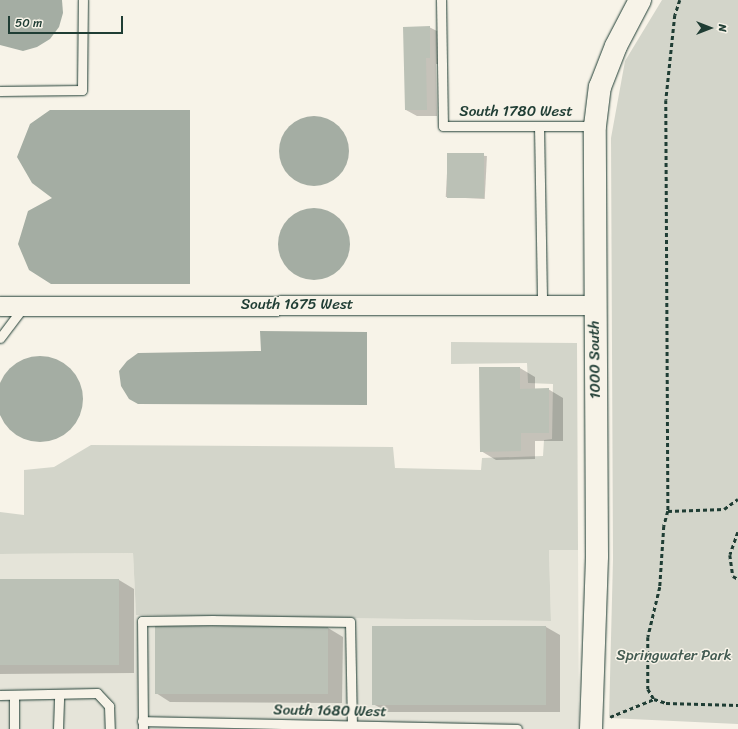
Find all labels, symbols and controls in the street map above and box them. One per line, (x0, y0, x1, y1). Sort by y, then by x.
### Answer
scale bar (10, 8, 125, 34)
north arrow (690, 8, 730, 48)
text: 50 m (15, 12, 42, 34)
text: N (713, 24, 732, 32)
street label: South 1780 West (459, 103, 573, 121)
street label: South 1675 West (241, 296, 353, 314)
street label: 1000 South (585, 321, 605, 399)
park label: Springwater Park (616, 647, 732, 665)
street label: South 1680 West (273, 701, 387, 721)

